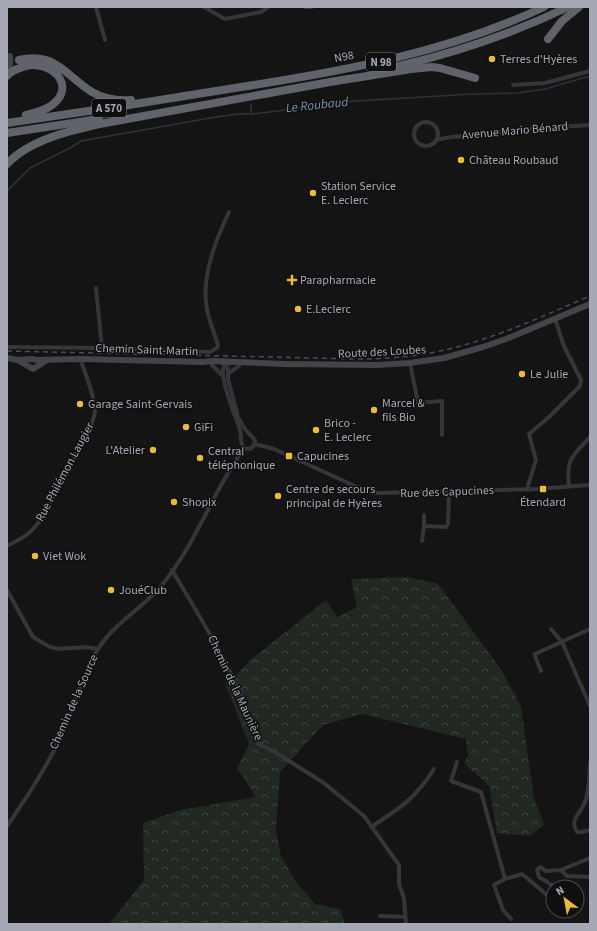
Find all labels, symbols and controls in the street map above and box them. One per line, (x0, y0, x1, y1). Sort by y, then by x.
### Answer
street label: N98 (333, 47, 355, 67)
place label: Terres d'Hyères (500, 51, 577, 68)
road number: N 98 (366, 53, 396, 71)
marker: Terres d'Hyères (487, 54, 497, 64)
water label: Le Roubaud (285, 93, 350, 117)
road number: A 570 (92, 99, 126, 117)
street label: Avenue Mario Bénard (461, 118, 569, 144)
place label: Château Roubaud (469, 152, 558, 169)
marker: Château Roubaud (456, 155, 466, 165)
place label: Station Service E. Leclerc (321, 178, 396, 209)
marker: Station Service E. Leclerc (308, 188, 318, 198)
place label: Parapharmacie (300, 272, 376, 289)
marker: Parapharmacie (287, 275, 297, 285)
place label: E.Leclerc (306, 301, 351, 318)
marker: E.Leclerc (293, 304, 303, 314)
street label: Chemin Saint-Martin (95, 340, 199, 360)
street label: Route des Loubes (337, 341, 427, 363)
place label: Le Julie (530, 366, 568, 383)
marker: Le Julie (517, 369, 527, 379)
place label: Marcel & fils Bio (382, 395, 425, 426)
place label: Garage Saint-Gervais (88, 396, 192, 413)
marker: Garage Saint-Gervais (75, 399, 85, 409)
marker: Marcel & fils Bio (369, 405, 379, 415)
place label: Brico - E. Leclerc (324, 415, 372, 446)
street label: Rue Philémon Laugier (32, 419, 99, 525)
place label: GiFi (194, 419, 213, 436)
marker: GiFi (181, 422, 191, 432)
marker: Brico - E. Leclerc (311, 425, 321, 435)
place label: L'Atelier (106, 442, 146, 459)
place label: Central téléphonique (208, 443, 275, 474)
marker: L'Atelier (148, 445, 158, 455)
place label: Capucines (297, 448, 349, 465)
marker: Capucines (284, 451, 294, 461)
marker: Central téléphonique (195, 453, 205, 463)
place label: Centre de secours principal de Hyères (286, 481, 382, 512)
street label: Rue des Capucines (400, 482, 494, 502)
marker: Étendard (538, 484, 548, 494)
marker: Centre de secours principal de Hyères (273, 491, 283, 501)
place label: Shopix (182, 494, 217, 511)
place label: Étendard (520, 494, 566, 511)
marker: Shopix (169, 497, 179, 507)
place label: Viet Wok (43, 548, 86, 565)
marker: Viet Wok (30, 551, 40, 561)
place label: JouéClub (119, 582, 167, 599)
marker: JouéClub (106, 585, 116, 595)
street label: Chemin de la Maunière (203, 633, 267, 744)
street label: Chemin de la Source (45, 652, 103, 752)
north arrow (545, 879, 585, 919)
text: N (553, 883, 567, 899)

